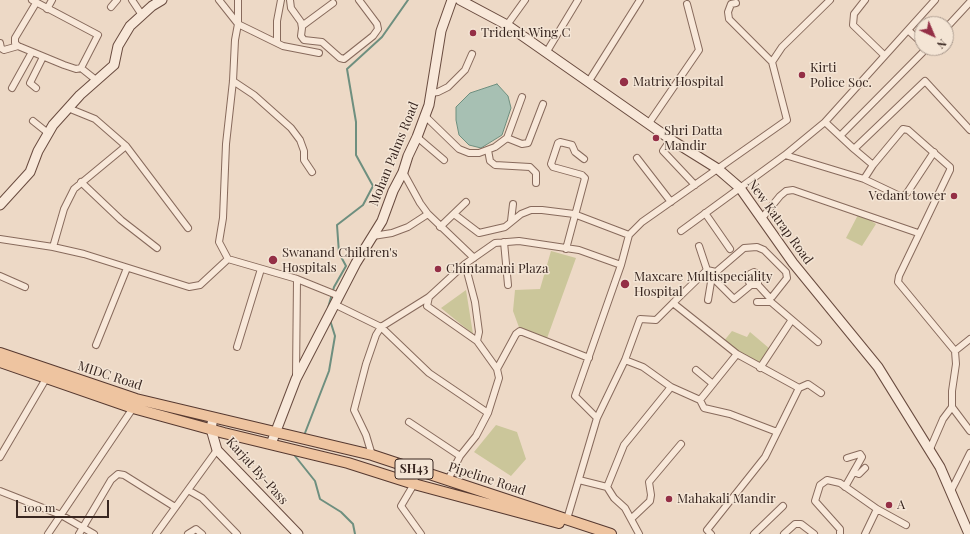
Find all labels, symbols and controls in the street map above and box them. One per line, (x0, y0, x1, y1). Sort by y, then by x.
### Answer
north arrow (914, 16, 954, 56)
place label: Trident Wing C (481, 25, 570, 41)
marker: Trident Wing C (468, 28, 478, 38)
text: N (934, 36, 950, 52)
place label: Kirti Police Soc. (810, 60, 872, 91)
marker: Kirti Police Soc. (797, 70, 807, 80)
place label: Matrix Hospital (633, 74, 724, 90)
marker: Matrix Hospital (618, 76, 630, 88)
street label: Mohan Palms Road (366, 100, 422, 208)
place label: Shri Datta Mandir (664, 123, 722, 154)
marker: Shri Datta Mandir (651, 133, 661, 143)
street label: New Katrap Road (744, 177, 816, 267)
place label: Vedant tower (868, 188, 946, 204)
marker: Vedant tower (949, 191, 959, 201)
place label: Swanand Children's Hospitals (282, 245, 398, 276)
marker: Swanand Children's Hospitals (267, 254, 279, 266)
place label: Chintamani Plaza (446, 261, 548, 277)
marker: Chintamani Plaza (433, 264, 443, 274)
place label: Maxcare Multispeciality Hospital (634, 269, 772, 300)
marker: Maxcare Multispeciality Hospital (619, 278, 631, 290)
street label: MIDC Road (76, 358, 144, 394)
street label: Karjat By-Pass (223, 434, 291, 508)
road number: SH43 (395, 459, 433, 479)
street label: Pipeline Road (446, 459, 528, 499)
place label: Mahakali Mandir (677, 491, 776, 507)
scale bar (18, 492, 111, 518)
marker: Mahakali Mandir (664, 494, 674, 504)
place label: A (897, 497, 905, 513)
text: 100 m (23, 499, 55, 515)
marker: A (884, 500, 894, 510)

